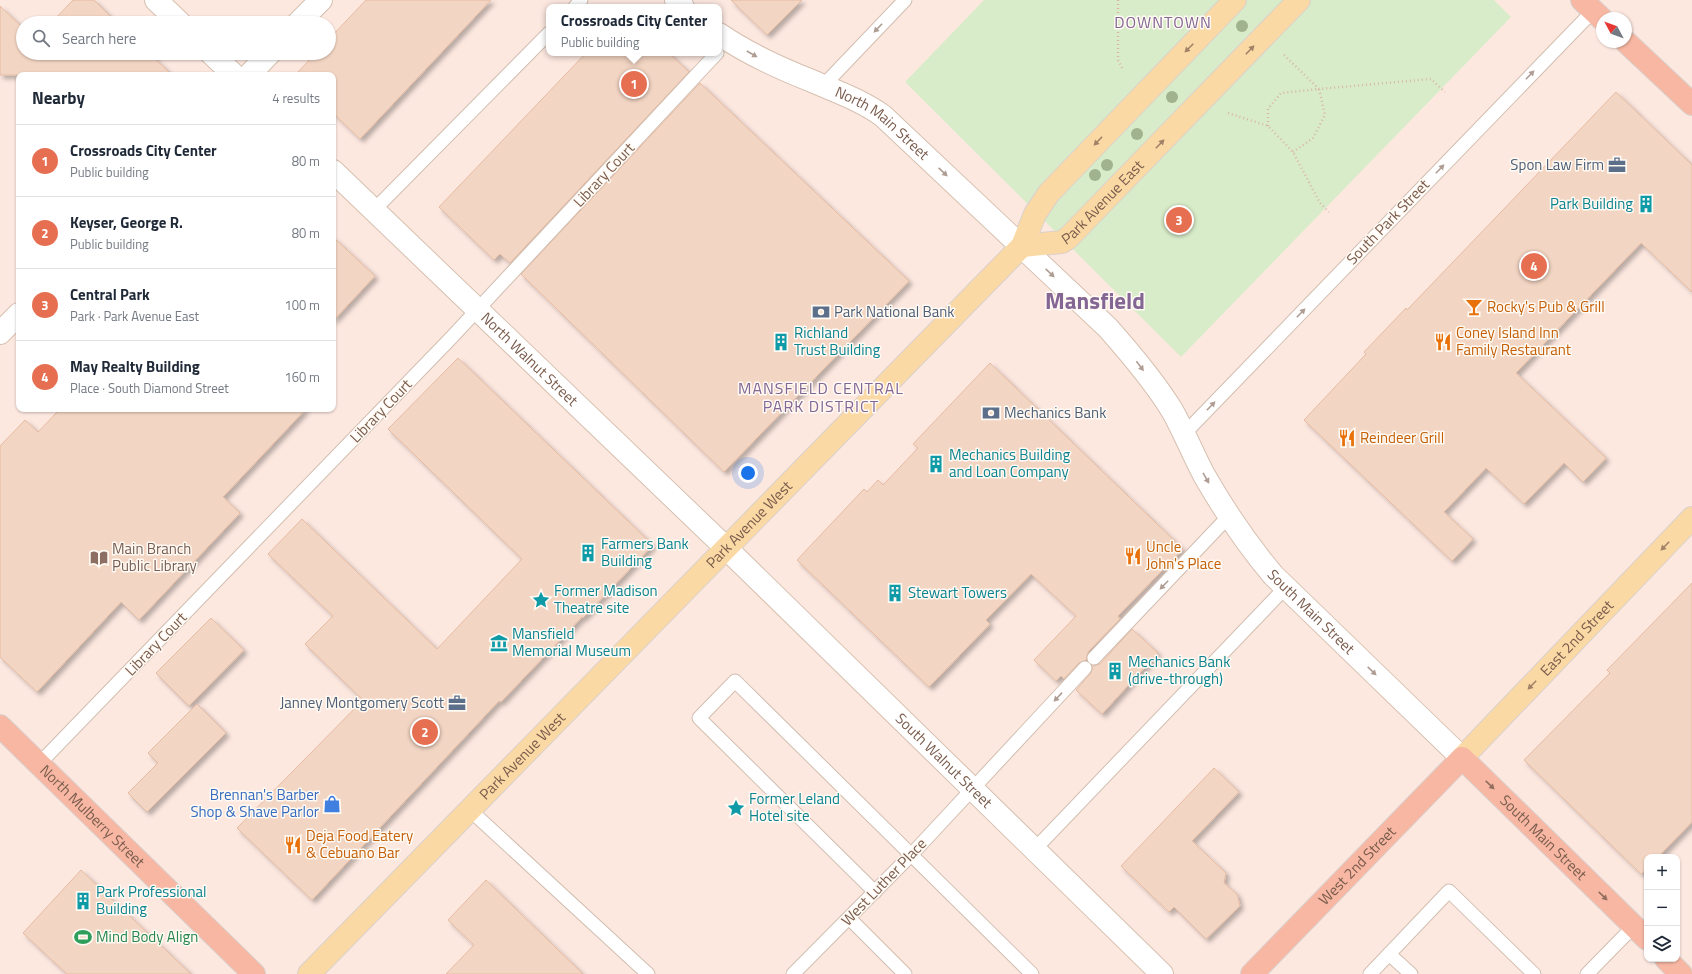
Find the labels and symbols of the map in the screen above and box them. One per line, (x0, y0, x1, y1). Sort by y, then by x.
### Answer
district label: DOWNTOWN (1114, 10, 1212, 34)
north arrow (1596, 12, 1632, 48)
one-way arrow (874, 23, 883, 33)
one-way arrow (1184, 43, 1193, 53)
one-way arrow (1245, 45, 1255, 55)
one-way arrow (746, 51, 758, 58)
pin: 1 (621, 69, 647, 99)
one-way arrow (1525, 70, 1535, 80)
street label: North Main Street (832, 80, 935, 166)
one-way arrow (1093, 136, 1103, 146)
street label: Library Court (568, 137, 640, 212)
one-way arrow (1155, 139, 1165, 149)
place label: Spon Law Firm (1510, 153, 1604, 176)
street label: Park Avenue East (1057, 154, 1149, 250)
office icon: Spon Law Firm (1607, 155, 1627, 175)
one-way arrow (1435, 164, 1445, 174)
one-way arrow (938, 167, 948, 177)
street label: South Park Street (1341, 173, 1435, 270)
place label: Park Building (1550, 192, 1633, 215)
building icon: Park Building (1636, 194, 1656, 214)
pin: 3 (1166, 205, 1192, 235)
pin: 4 (1521, 251, 1547, 281)
one-way arrow (1045, 268, 1055, 278)
district label: Mansfield (1045, 283, 1145, 318)
place label: Rocky's Pub & Grill (1487, 295, 1605, 318)
bar icon: Rocky's Pub & Grill (1464, 297, 1484, 317)
place label: Park National Bank (834, 300, 954, 323)
bank icon: Park National Bank (811, 302, 831, 322)
street label: North Walnut Street (476, 307, 584, 412)
one-way arrow (1296, 308, 1306, 318)
place label: Richland Trust Building (794, 321, 881, 361)
place label: Coney Island Inn Family Restaurant (1456, 321, 1572, 361)
building icon: Richland Trust Building (771, 332, 791, 352)
restaurant icon: Coney Island Inn Family Restaurant (1433, 332, 1453, 352)
one-way arrow (1136, 361, 1145, 372)
street label: Library Court (344, 373, 418, 448)
district label: MANSFIELD CENTRAL PARK DISTRICT (738, 376, 904, 418)
place label: Mechanics Bank (1004, 401, 1106, 424)
one-way arrow (1206, 401, 1216, 411)
bank icon: Mechanics Bank (981, 403, 1001, 423)
place label: Reindeer Grill (1360, 426, 1444, 449)
restaurant icon: Reindeer Grill (1337, 428, 1357, 448)
place label: Mechanics Building and Loan Company (949, 443, 1071, 483)
building icon: Mechanics Building and Loan Company (926, 454, 946, 474)
your location (738, 463, 758, 483)
one-way arrow (1203, 472, 1210, 484)
street label: Park Avenue West (700, 475, 798, 573)
place label: Farmers Bank Building (601, 532, 689, 572)
place label: Uncle John's Place (1146, 535, 1221, 575)
place label: Main Branch Public Library (112, 537, 197, 577)
one-way arrow (1660, 541, 1670, 551)
building icon: Farmers Bank Building (578, 543, 598, 563)
restaurant icon: Uncle John's Place (1123, 546, 1143, 566)
library icon: Main Branch Public Library (89, 548, 109, 568)
street label: South Main Street (1262, 564, 1361, 660)
place label: Former Madison Theatre site (554, 579, 658, 619)
one-way arrow (1159, 579, 1168, 590)
place label: Stewart Towers (908, 581, 1007, 604)
building icon: Stewart Towers (885, 583, 905, 603)
place icon: Former Madison Theatre site (531, 590, 551, 610)
street label: East 2nd Street (1534, 594, 1619, 681)
street label: Library Court (119, 606, 193, 681)
place label: Mansfield Memorial Museum (512, 622, 631, 662)
museum icon: Mansfield Memorial Museum (489, 633, 509, 653)
place label: Mechanics Bank (drive-through) (1128, 650, 1230, 690)
building icon: Mechanics Bank (drive-through) (1105, 661, 1125, 681)
one-way arrow (1367, 666, 1377, 676)
one-way arrow (1528, 679, 1537, 690)
place label: Janney Montgomery Scott (280, 691, 445, 714)
one-way arrow (1054, 692, 1063, 701)
office icon: Janney Montgomery Scott (447, 693, 467, 713)
street label: Park Avenue West (474, 706, 571, 805)
street label: South Walnut Street (890, 707, 998, 814)
pin: 2 (412, 717, 438, 747)
street label: North Mulberry Street (35, 759, 151, 873)
one-way arrow (1485, 780, 1495, 790)
place label: Brennan's Barber Shop & Shave Parlor (190, 783, 319, 823)
place label: Former Leland Hotel site (749, 787, 840, 827)
street label: South Main Street (1495, 789, 1593, 886)
shop icon: Brennan's Barber Shop & Shave Parlor (322, 794, 342, 814)
place icon: Former Leland Hotel site (726, 798, 746, 818)
street label: West 2nd Street (1313, 820, 1401, 910)
place label: Deja Food Eatery & Cebuano Bar (306, 824, 413, 864)
street label: West Luther Place (836, 832, 932, 931)
restaurant icon: Deja Food Eatery & Cebuano Bar (283, 835, 303, 855)
place label: Park Professional Building (96, 880, 206, 920)
building icon: Park Professional Building (73, 891, 93, 911)
one-way arrow (1598, 891, 1608, 901)
place label: Mind Body Align (96, 925, 198, 948)
sports icon: Mind Body Align (73, 927, 93, 947)

